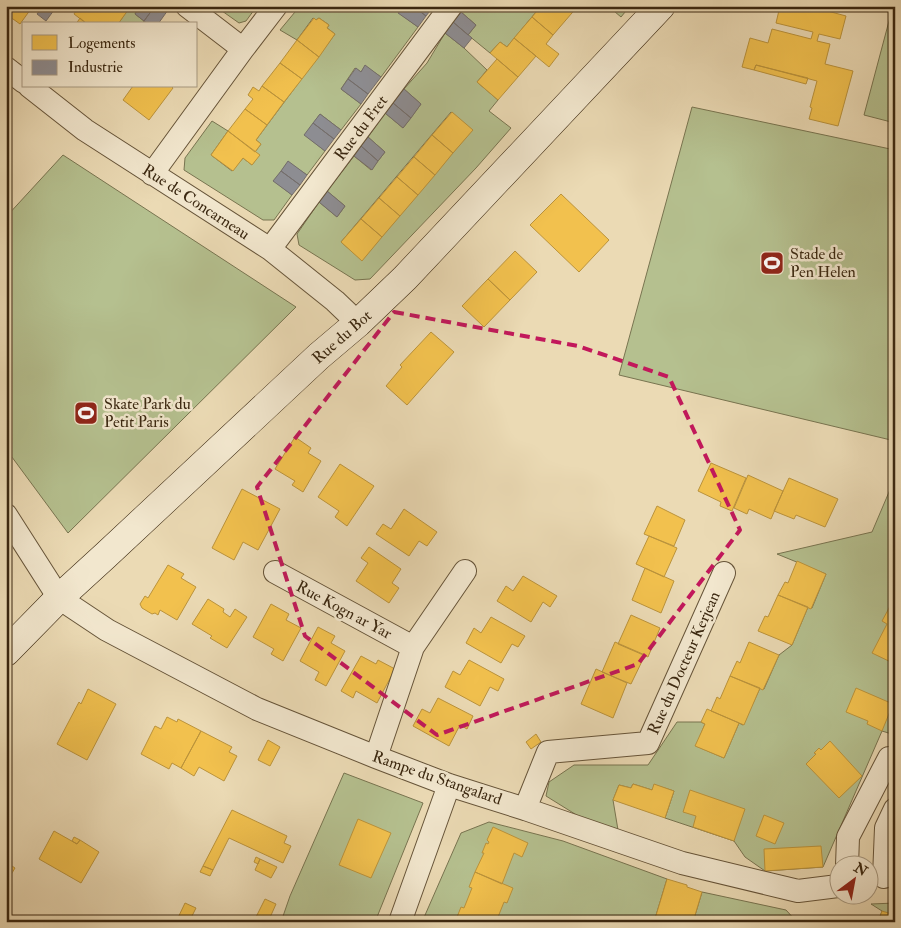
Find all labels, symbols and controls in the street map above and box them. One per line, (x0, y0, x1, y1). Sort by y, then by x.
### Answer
legend (22, 22, 198, 88)
text: Logements (68, 34, 135, 53)
text: Industrie (68, 58, 123, 77)
street label: Rue du Fret (330, 91, 392, 165)
street label: Rue de Concarneau (139, 160, 253, 244)
place label: Stade de Pen Helen (790, 244, 856, 282)
sports icon: Stade de Pen Helen (759, 250, 785, 276)
street label: Rue du Bot (308, 306, 376, 368)
place label: Skate Park du Petit Paris (104, 394, 191, 432)
sports icon: Skate Park du Petit Paris (73, 400, 99, 426)
street label: Rue Kogn ar Yar (293, 576, 395, 644)
street label: Rue du Docteur Kerjean (643, 588, 725, 738)
street label: Rampe du Stangalard (369, 746, 505, 811)
north arrow (828, 856, 878, 906)
text: N (850, 858, 871, 880)

